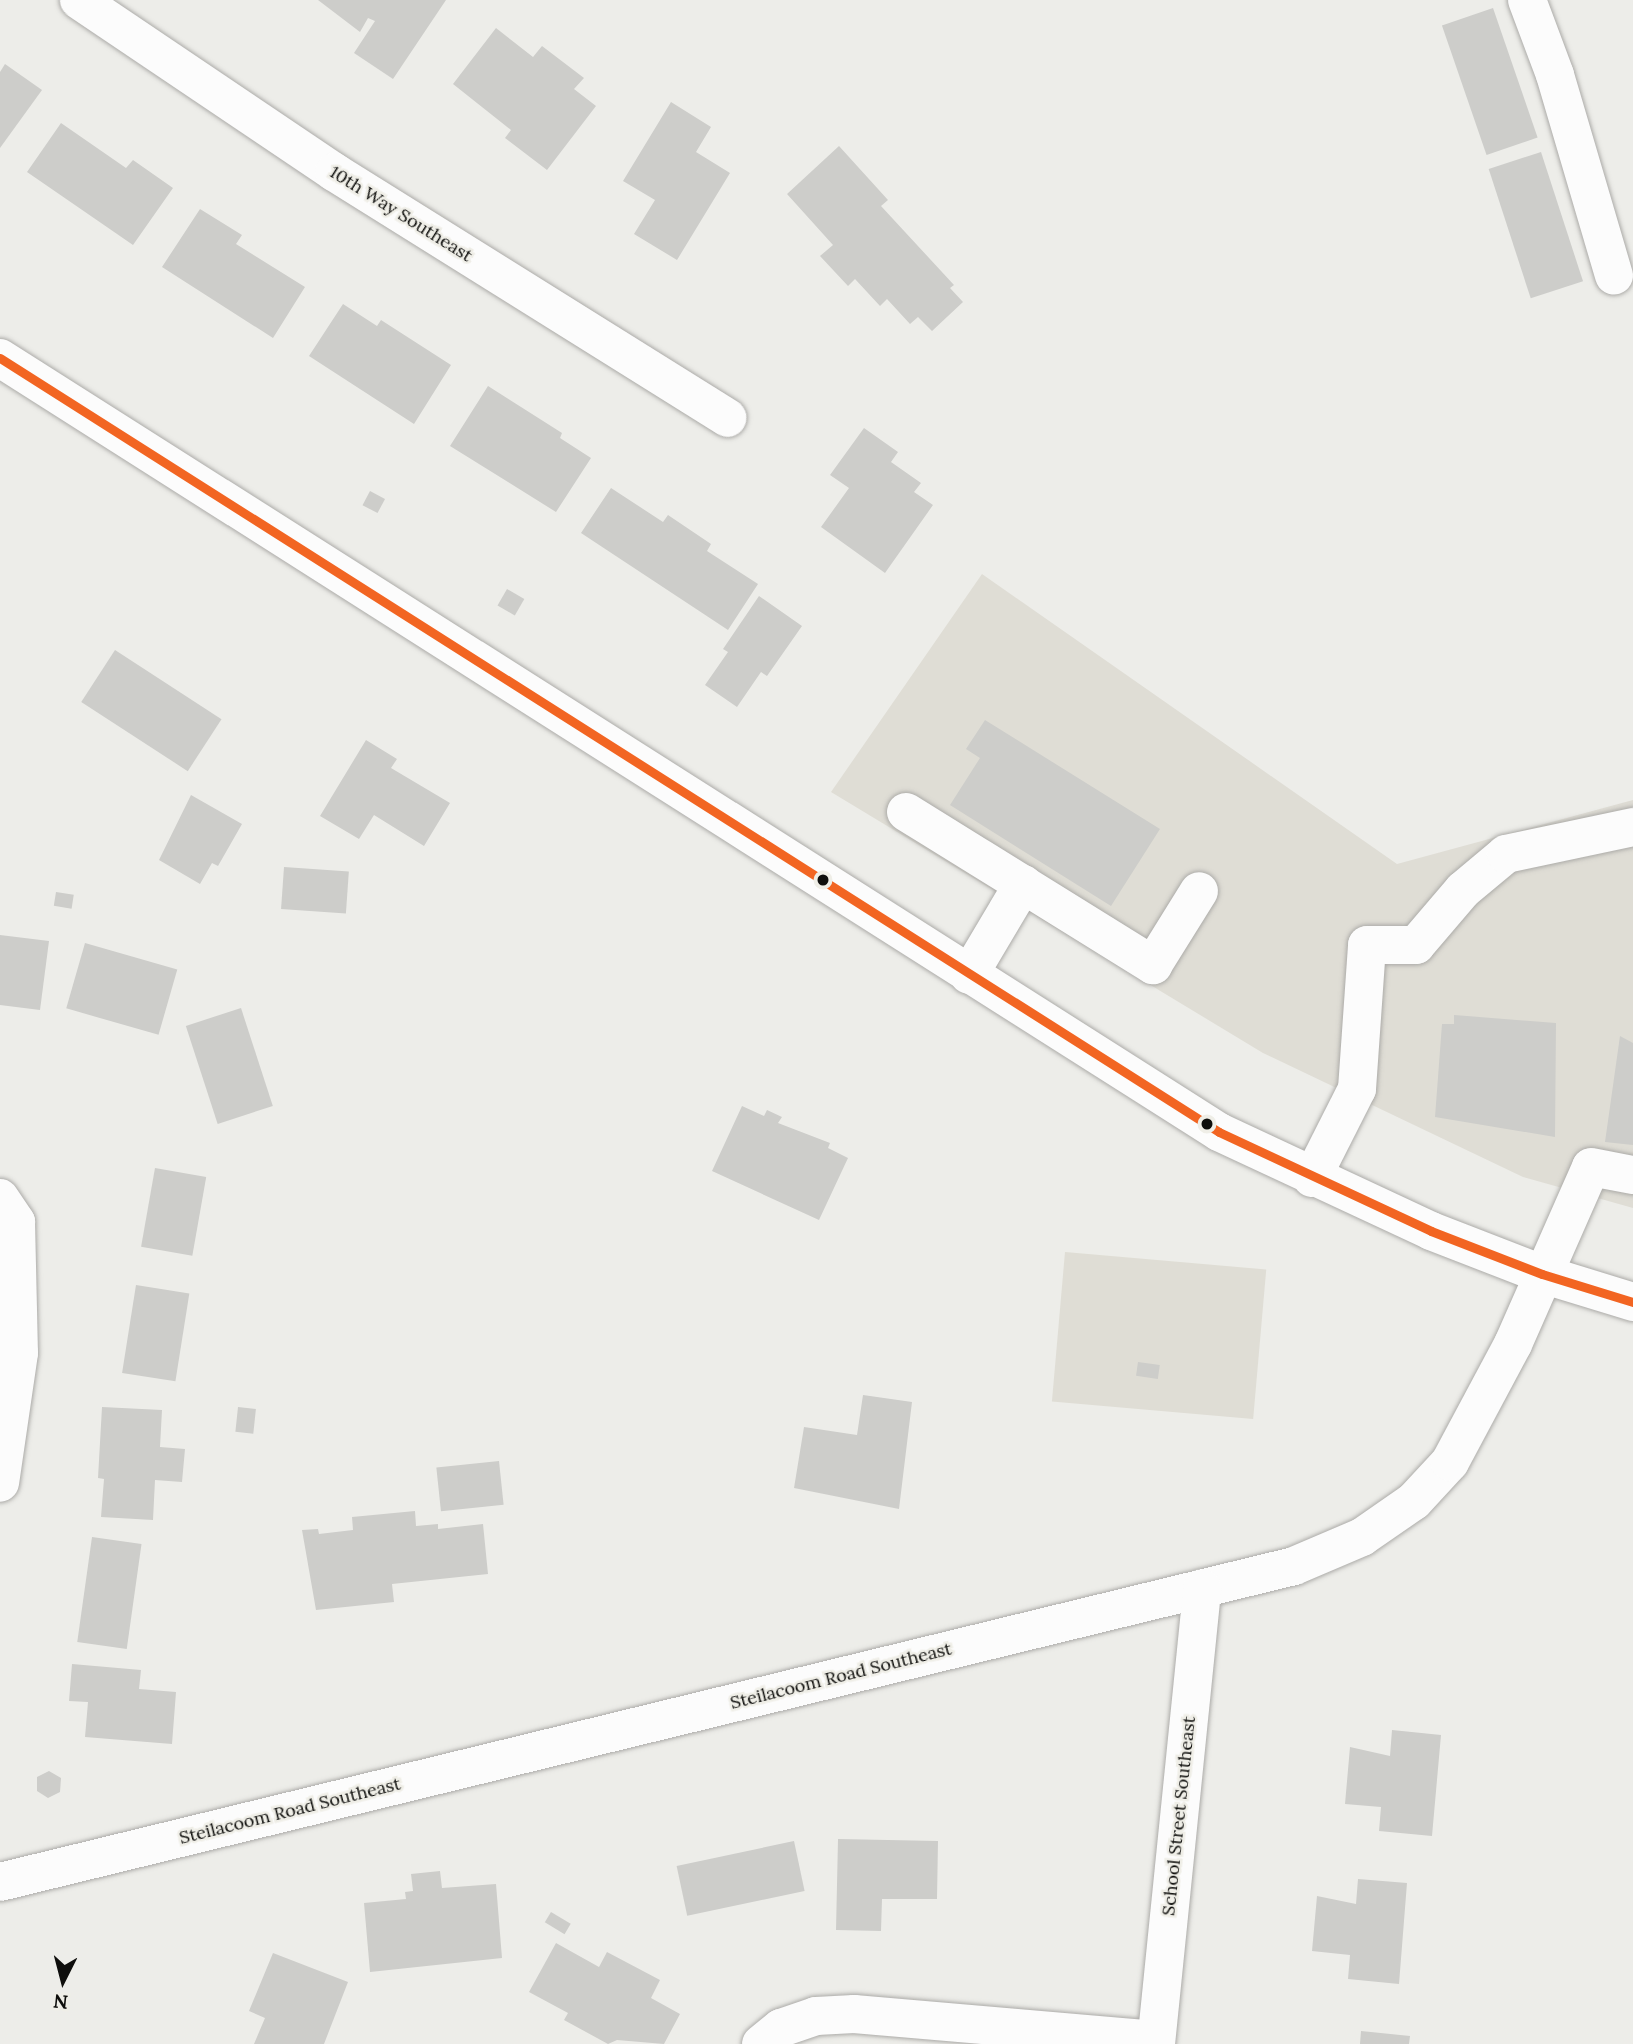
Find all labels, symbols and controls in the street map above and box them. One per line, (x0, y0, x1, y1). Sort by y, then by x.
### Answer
street label: 10th Way Southeast (326, 161, 476, 267)
unlabelled marker (816, 873, 830, 887)
unlabelled marker (1200, 1117, 1214, 1131)
street label: Steilacoom Road Southeast (728, 1638, 954, 1714)
street label: School Street Southeast (1158, 1715, 1200, 1917)
street label: Steilacoom Road Southeast (177, 1773, 403, 1849)
north arrow (28, 1946, 98, 2016)
text: N (52, 1989, 69, 2015)

